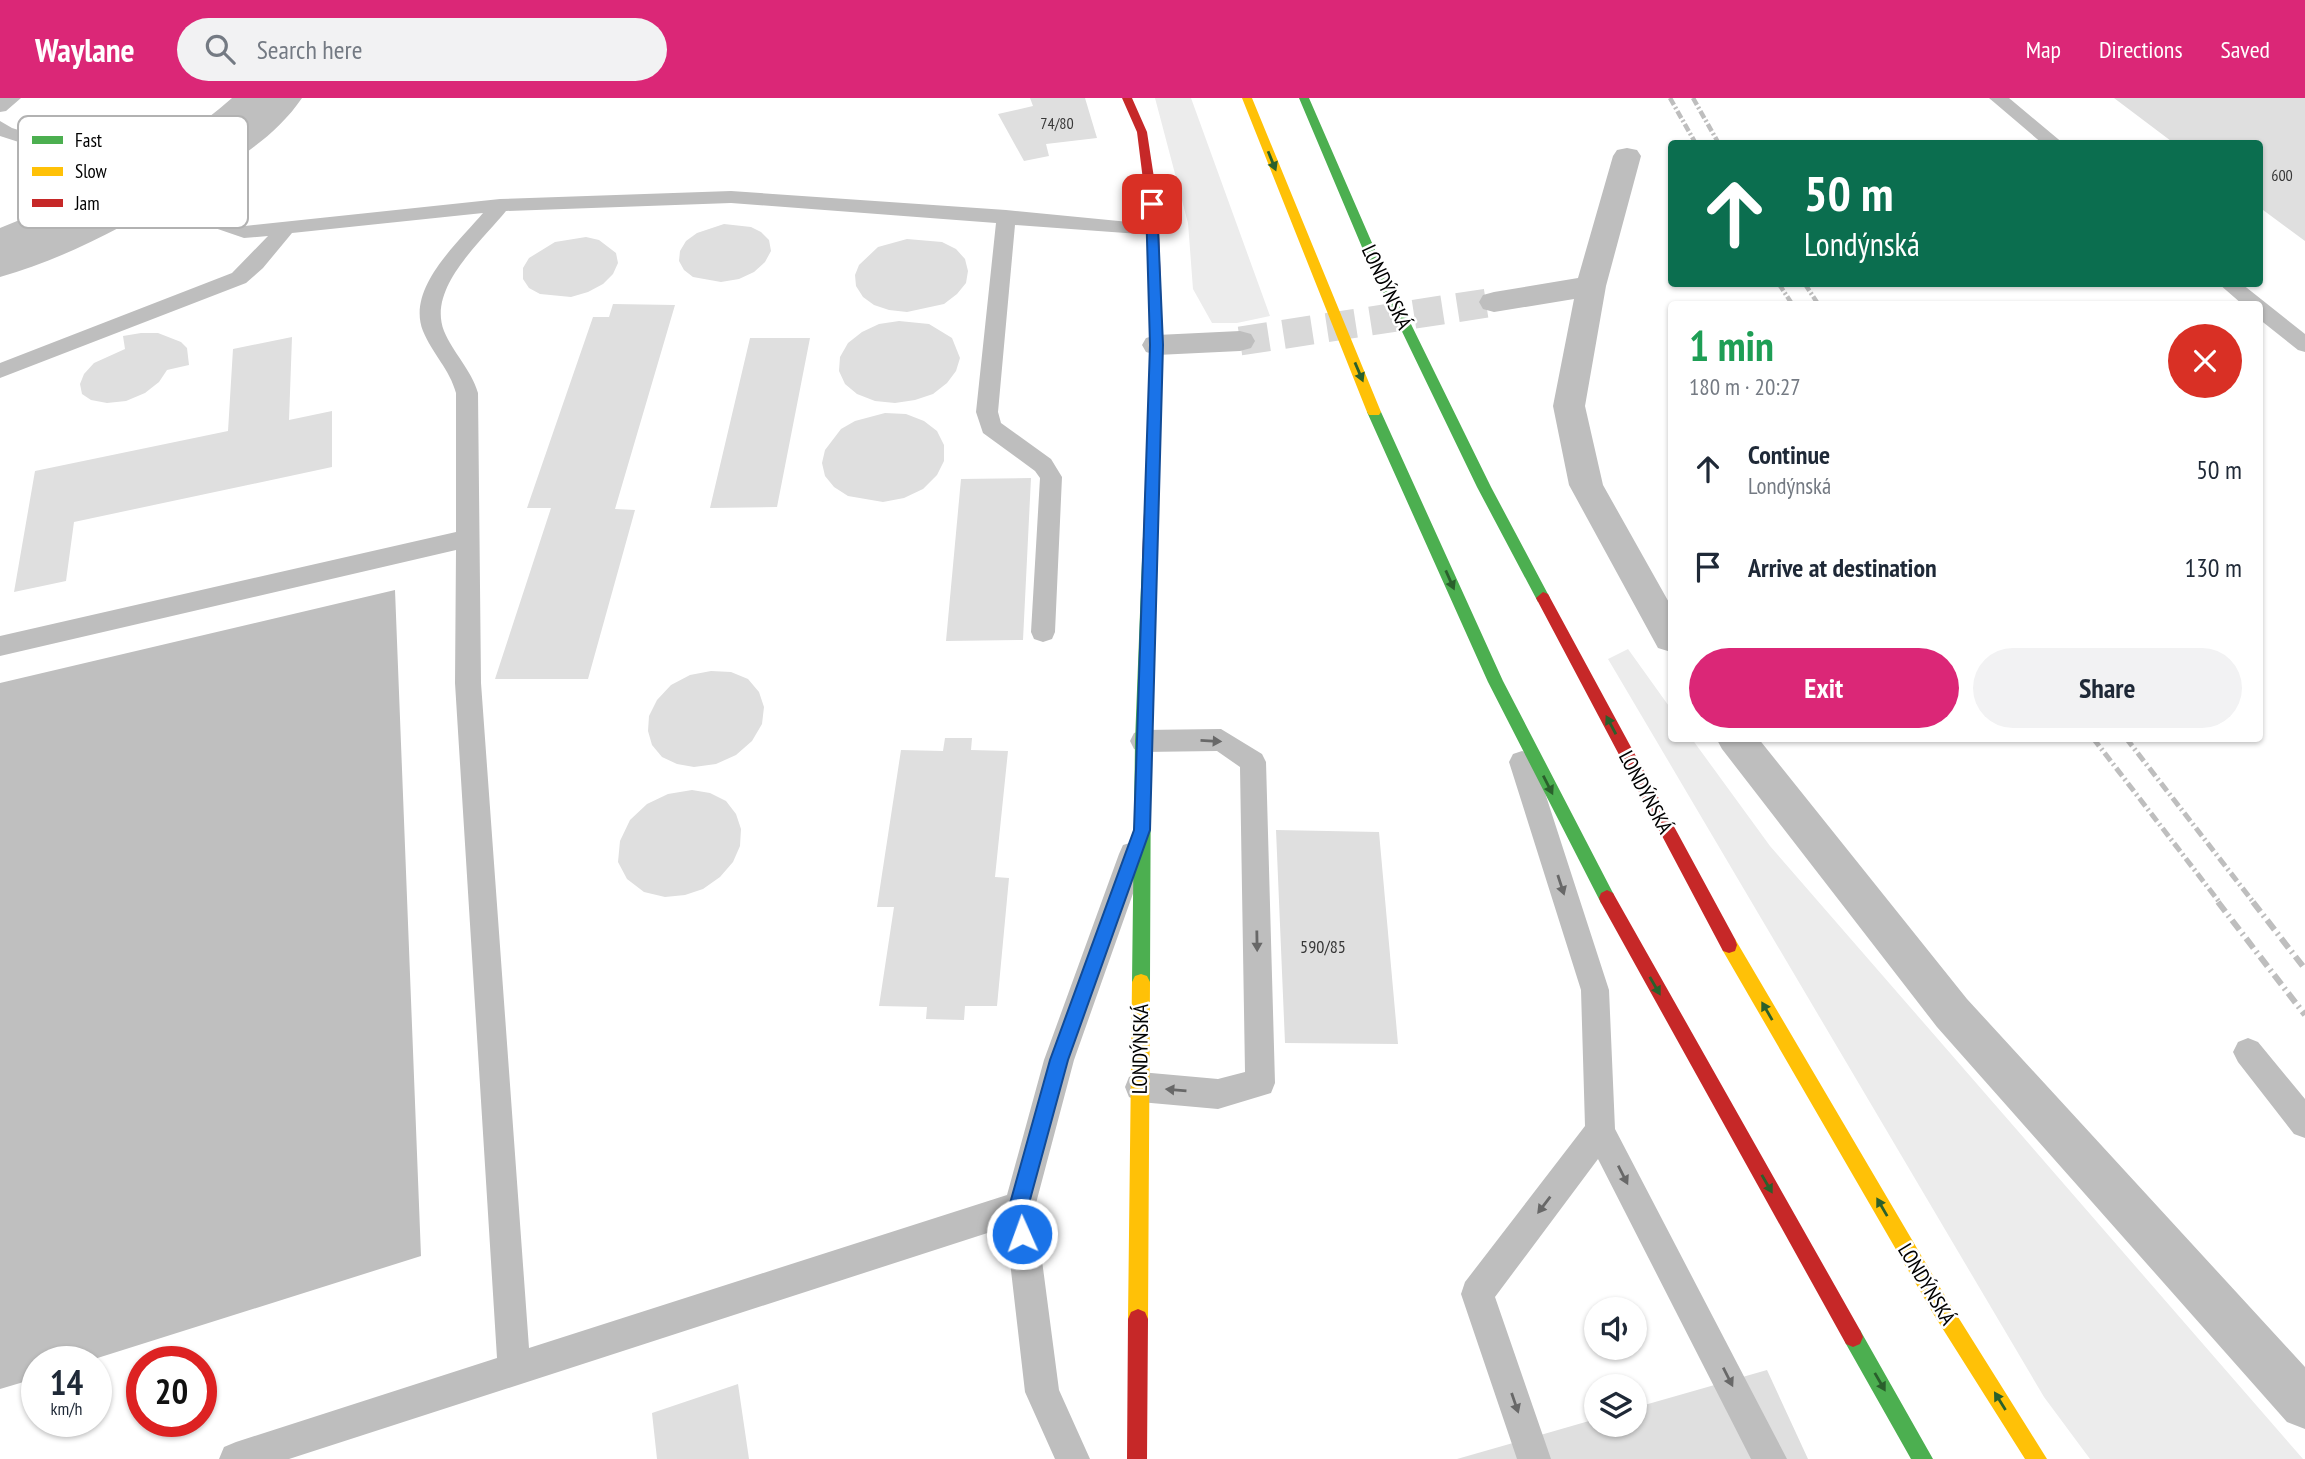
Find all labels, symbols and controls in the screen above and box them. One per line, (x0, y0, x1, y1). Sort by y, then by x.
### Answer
search box (177, 18, 667, 81)
text: Waylane (35, 28, 135, 71)
icon: search (201, 30, 239, 68)
text: Search here (257, 33, 362, 66)
text: Map (2026, 34, 2061, 65)
text: Directions (2099, 34, 2183, 65)
text: Saved (2221, 34, 2270, 65)
house number: 74/80 (1040, 113, 1074, 133)
legend (18, 116, 248, 228)
text: Fast (75, 128, 103, 152)
one-way arrow (1266, 151, 1277, 172)
text: Slow (75, 159, 108, 183)
text: 50 m (1804, 161, 1893, 225)
house number: 600 (2271, 165, 2293, 185)
icon: ahead (1689, 168, 1780, 259)
pin (1122, 174, 1182, 234)
icon: arrive (1133, 185, 1171, 223)
text: Jam (74, 191, 100, 215)
text: Londýnská (1804, 223, 1920, 265)
street label: LONDÝNSKÁ (1356, 240, 1418, 334)
text: 1 min (1689, 318, 1774, 373)
button: close (2168, 324, 2242, 398)
one-way arrow (1354, 361, 1365, 382)
text: 180 m · 20:27 (1689, 372, 1801, 401)
text: Continue (1748, 438, 1830, 471)
icon: ahead (1689, 450, 1727, 488)
text: 50 m (2196, 453, 2242, 486)
text: Londýnská (1748, 471, 1831, 500)
icon: arrive (1689, 548, 1727, 586)
text: Arrive at destination (1748, 551, 1937, 584)
text: 130 m (2184, 551, 2242, 584)
one-way arrow (1444, 570, 1456, 590)
button: Exit (1689, 648, 1959, 728)
button: Share (1973, 648, 2242, 728)
one-way arrow (1605, 715, 1617, 735)
one-way arrow (1200, 736, 1222, 747)
street label: LONDÝNSKÁ (1613, 746, 1679, 838)
one-way arrow (1543, 775, 1554, 795)
one-way arrow (1557, 875, 1567, 896)
one-way arrow (1251, 931, 1262, 953)
house number: 590/85 (1300, 935, 1346, 958)
one-way arrow (1649, 976, 1661, 995)
one-way arrow (1761, 1001, 1774, 1020)
street label: LONDÝNSKÁ (1126, 1004, 1154, 1094)
one-way arrow (1165, 1084, 1187, 1095)
one-way arrow (1618, 1165, 1629, 1185)
one-way arrow (1761, 1174, 1773, 1193)
one-way arrow (1538, 1196, 1552, 1214)
position arrow (985, 1197, 1059, 1271)
one-way arrow (1876, 1198, 1888, 1217)
street label: LONDÝNSKÁ (1892, 1238, 1962, 1330)
map controls (1584, 1297, 1647, 1437)
button: sound (1584, 1297, 1647, 1360)
speed limit sign: 20 (126, 1346, 217, 1437)
text: 14 (50, 1359, 83, 1405)
one-way arrow (1722, 1368, 1734, 1387)
one-way arrow (1873, 1372, 1886, 1391)
button: layers (1584, 1374, 1647, 1437)
one-way arrow (1994, 1392, 2007, 1411)
one-way arrow (1510, 1393, 1521, 1414)
text: km/h (51, 1397, 82, 1420)

